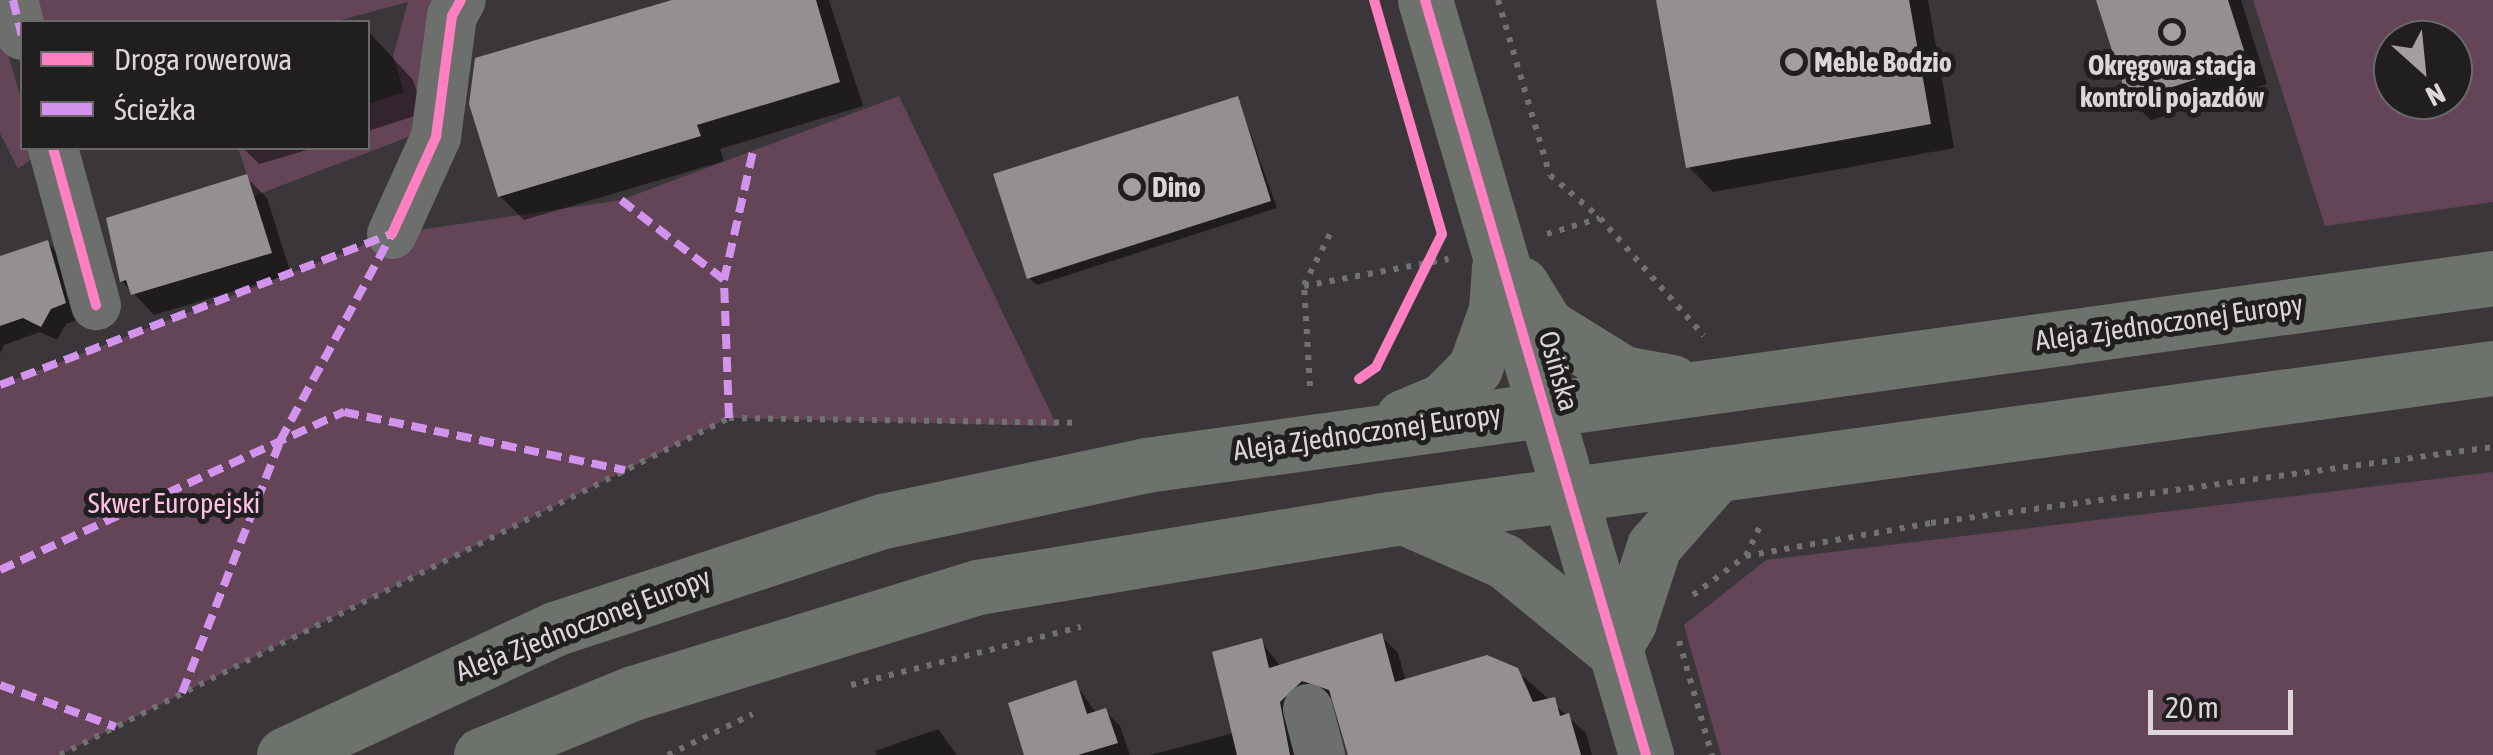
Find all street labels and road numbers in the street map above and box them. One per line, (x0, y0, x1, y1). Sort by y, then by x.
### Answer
street label: Aleja Zjednoczonej Europy (2033, 287, 2305, 357)
street label: Osińska (1532, 327, 1586, 415)
street label: Aleja Zjednoczonej Europy (1231, 397, 1503, 467)
street label: Aleja Zjednoczonej Europy (451, 560, 715, 688)

